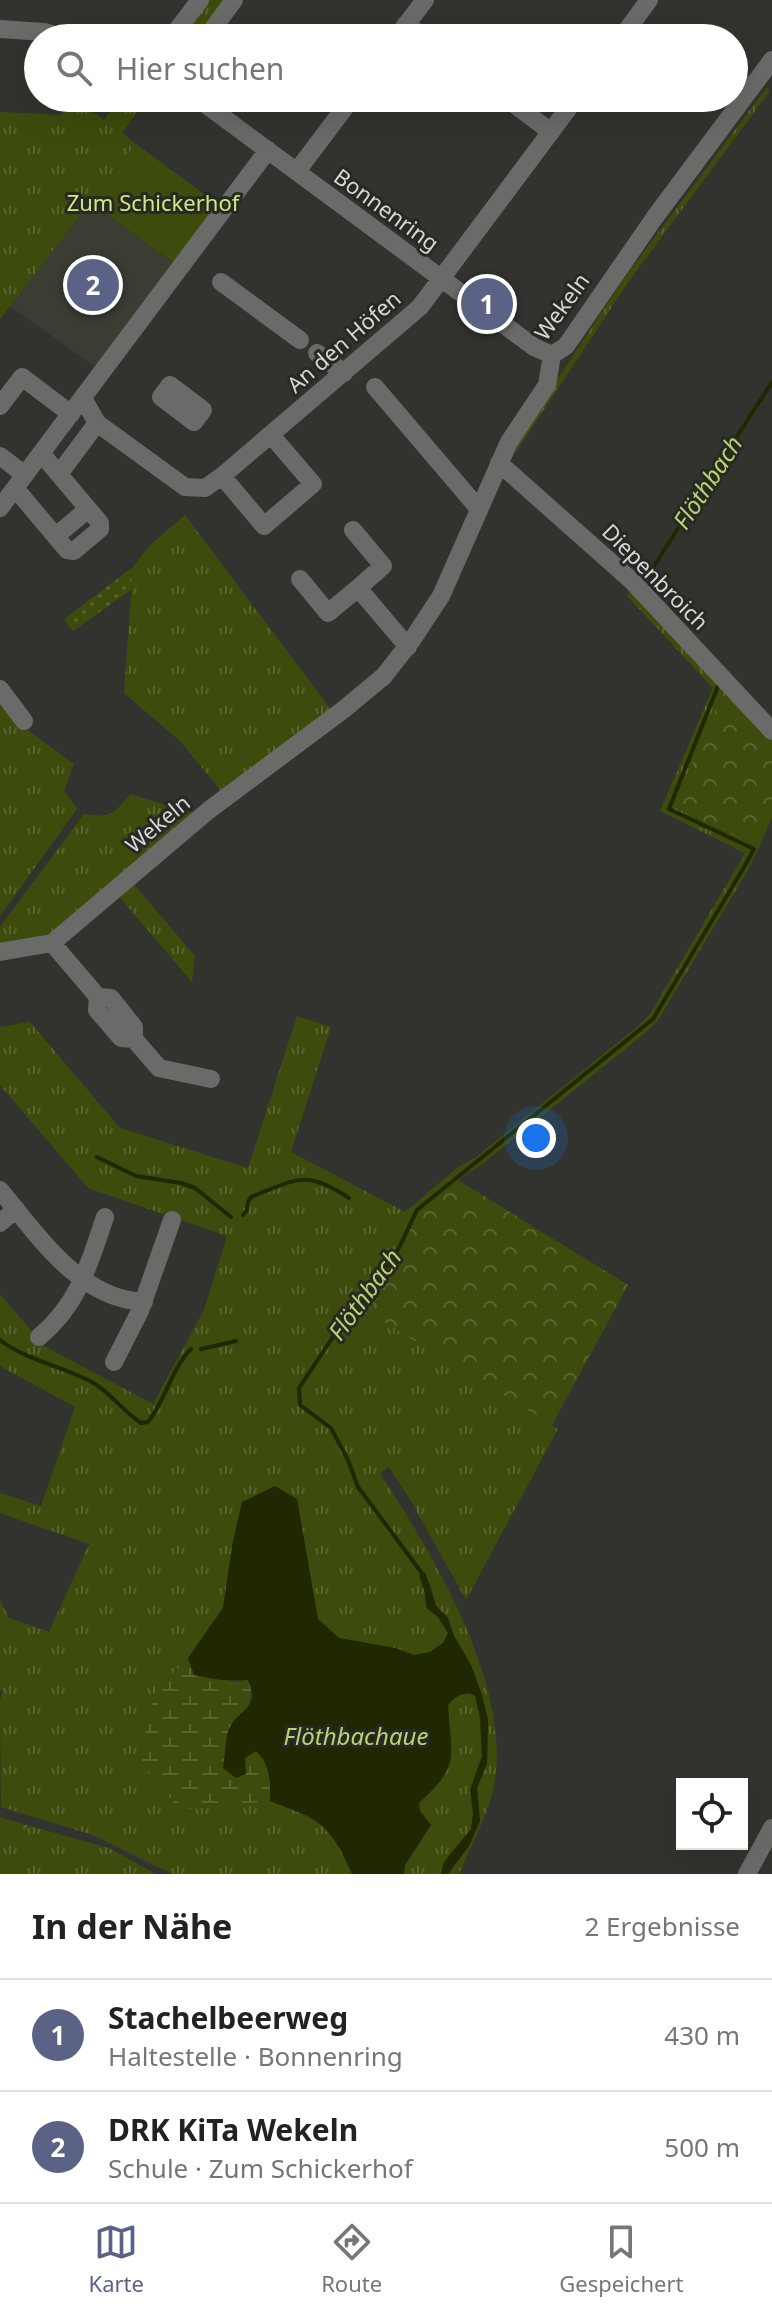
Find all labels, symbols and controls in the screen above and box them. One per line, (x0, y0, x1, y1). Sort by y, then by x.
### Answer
search box (24, 24, 748, 112)
icon: search (52, 46, 96, 90)
text: Hier suchen (116, 48, 284, 89)
street label: Bonnenring (329, 161, 445, 257)
park label: Zum Schickerhof (67, 187, 241, 217)
pin: 2 (67, 255, 119, 315)
street label: Wekeln (527, 266, 595, 346)
pin: 1 (461, 274, 513, 334)
street label: An den Höfen (280, 283, 406, 399)
water label: Flöthbach (664, 429, 750, 535)
street label: Diepenbroich (596, 516, 716, 636)
street label: Wekeln (118, 787, 196, 859)
your location (516, 1118, 556, 1158)
water label: Flöthbach (320, 1242, 408, 1346)
water label: Flöthbachaue (284, 1719, 428, 1752)
map controls (676, 1778, 748, 1850)
button: locate (676, 1778, 748, 1850)
text: In der Nähe (32, 1903, 232, 1949)
text: 2 Ergebnisse (584, 1908, 740, 1944)
text: Stachelbeerweg (108, 1997, 348, 2038)
text: 1 (51, 2017, 65, 2053)
text: 430 m (664, 2017, 740, 2053)
text: Haltestelle · Bonnenring (108, 2038, 403, 2074)
text: DRK KiTa Wekeln (108, 2109, 358, 2150)
text: 2 (51, 2129, 65, 2165)
text: 500 m (664, 2129, 740, 2165)
text: Schule · Zum Schickerhof (108, 2150, 413, 2186)
tab: Karte (89, 2220, 144, 2298)
tab: Route (321, 2220, 382, 2298)
tab: Gespeichert (559, 2220, 683, 2298)

